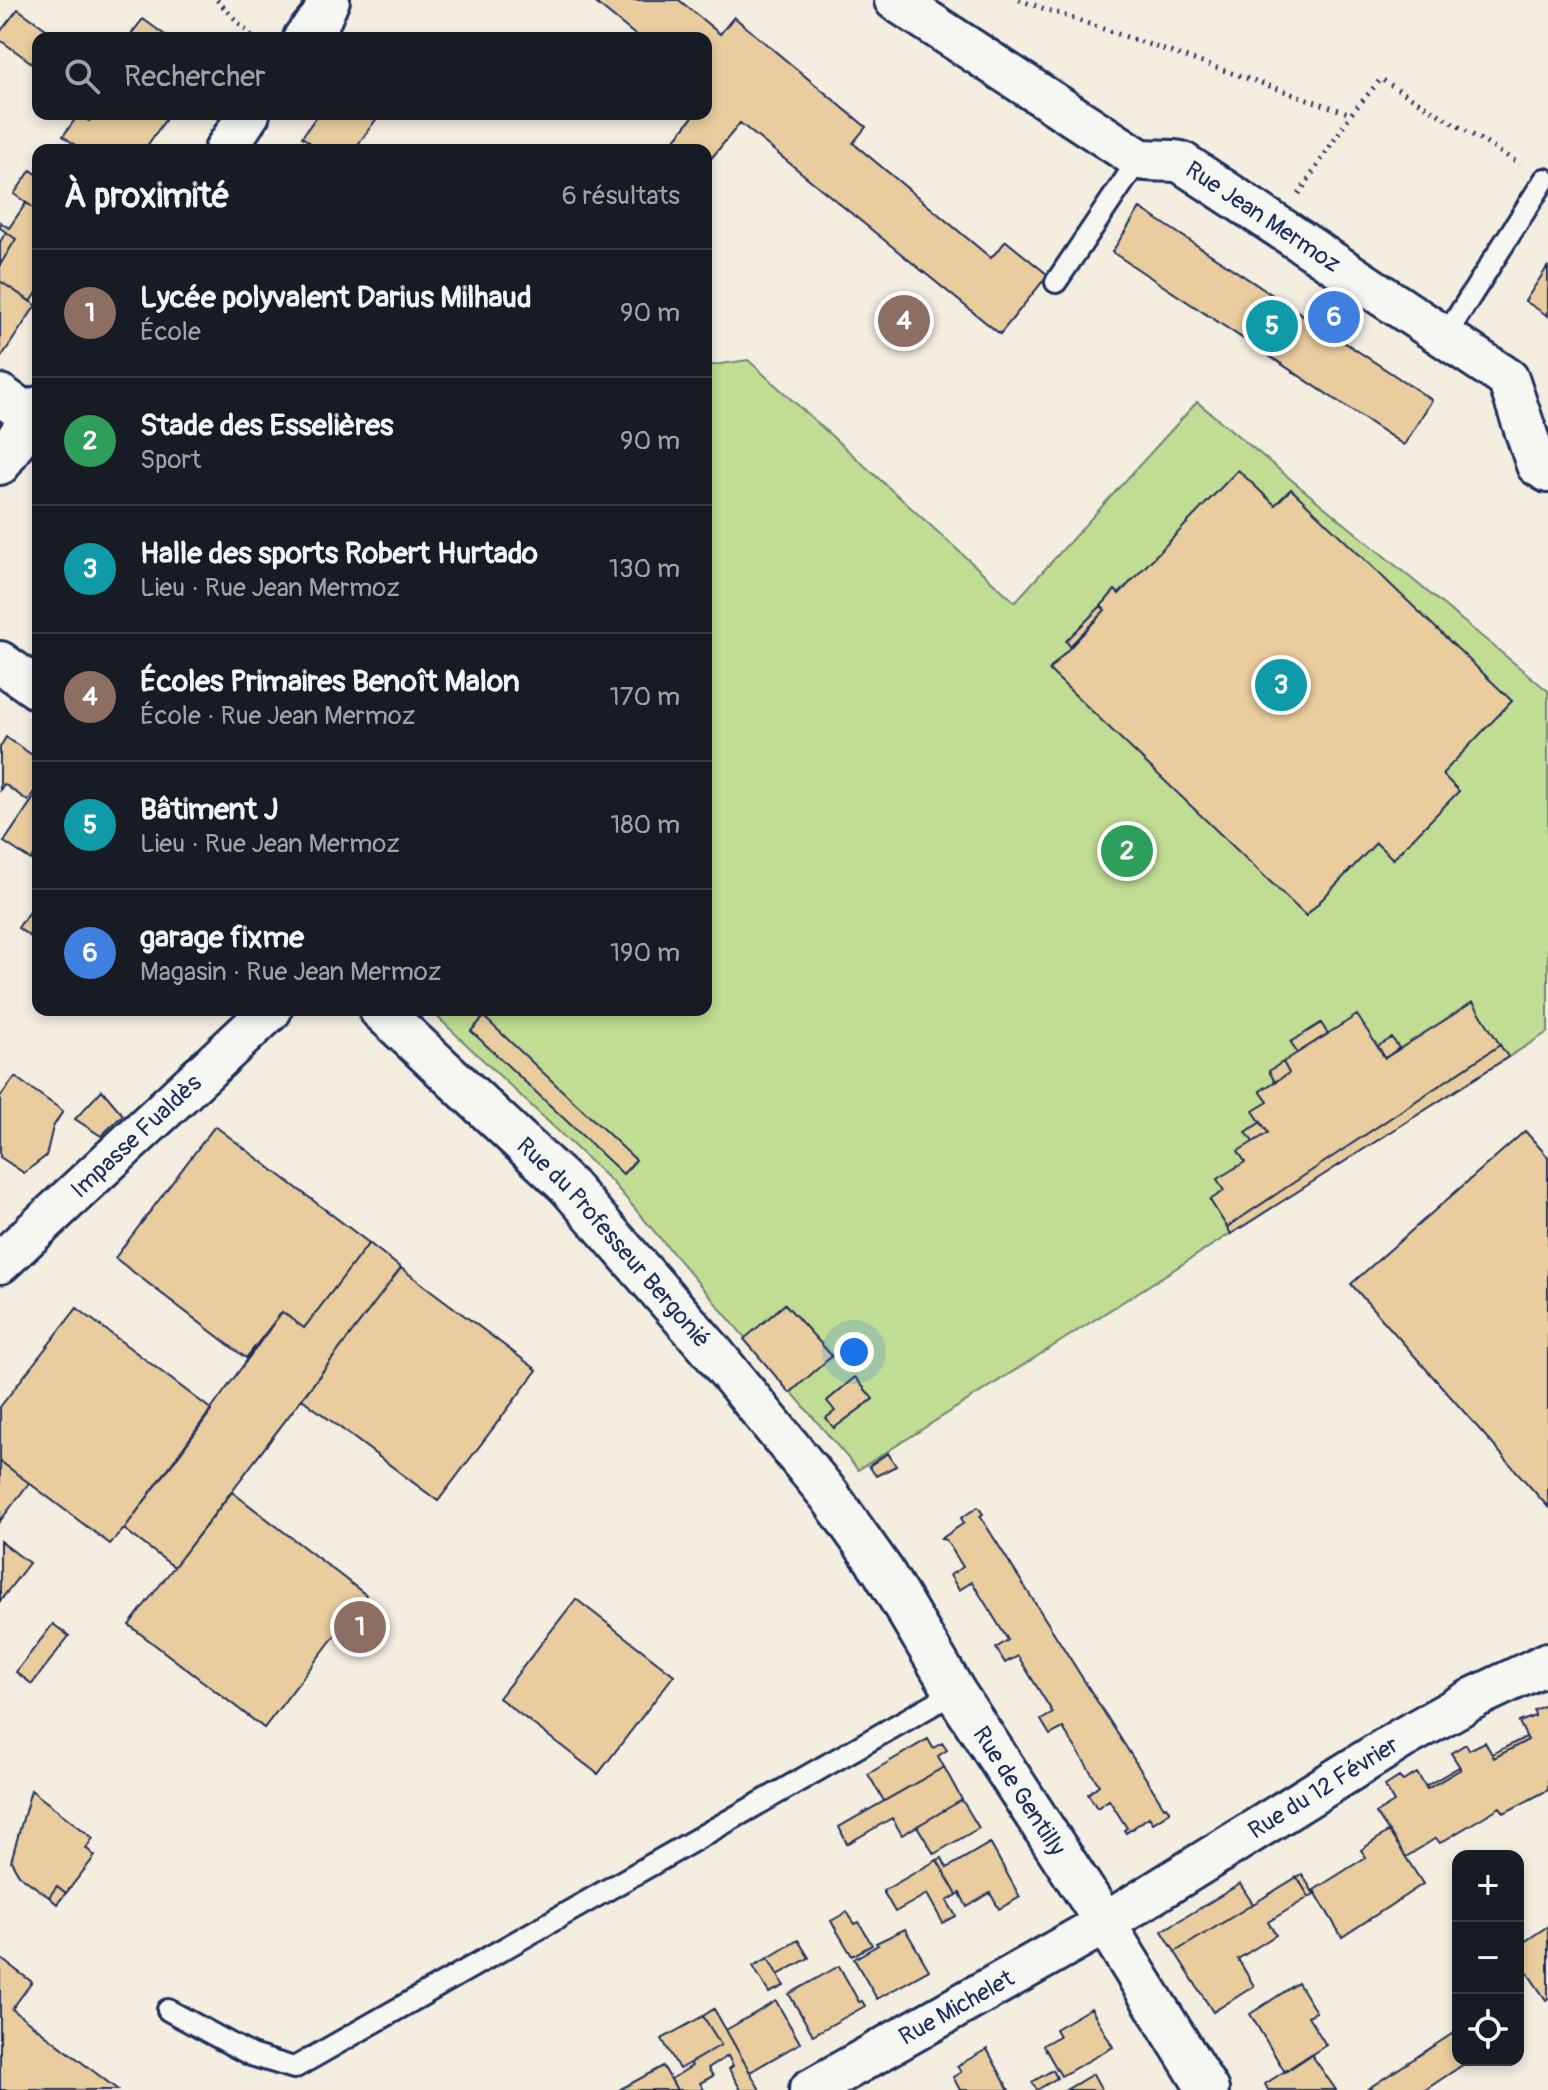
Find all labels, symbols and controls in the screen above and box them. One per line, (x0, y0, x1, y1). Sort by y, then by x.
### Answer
search box (32, 32, 712, 120)
icon: search (60, 54, 104, 98)
text: Rechercher (124, 58, 266, 95)
street label: Rue Jean Mermoz (1180, 155, 1346, 279)
text: À proximité (64, 175, 230, 218)
text: 6 résultats (562, 180, 680, 212)
text: Lycée polyvalent Darius Milhaud (140, 279, 532, 316)
pin: 6 (1308, 287, 1360, 347)
pin: 4 (878, 291, 930, 351)
pin: 5 (1246, 296, 1298, 356)
text: 1 (85, 297, 95, 329)
text: 90 m (620, 297, 680, 329)
text: École (140, 316, 201, 348)
text: Stade des Esselières (140, 407, 394, 444)
text: 2 (83, 425, 97, 457)
text: 90 m (620, 425, 680, 457)
text: Sport (140, 444, 201, 476)
text: Halle des sports Robert Hurtado (140, 535, 538, 572)
text: 3 (83, 553, 97, 585)
text: 130 m (609, 553, 680, 585)
text: Lieu · Rue Jean Mermoz (140, 572, 400, 604)
pin: 3 (1255, 655, 1307, 715)
text: Écoles Primaires Benoît Malon (140, 663, 520, 700)
text: 4 (82, 681, 98, 713)
text: 170 m (610, 681, 680, 713)
text: École · Rue Jean Mermoz (140, 700, 415, 732)
text: Bâtiment J (140, 791, 278, 828)
text: 5 (83, 809, 97, 841)
text: 180 m (610, 809, 680, 841)
pin: 2 (1101, 821, 1153, 881)
text: Lieu · Rue Jean Mermoz (140, 828, 400, 860)
text: garage fixme (140, 919, 304, 956)
text: 6 (82, 937, 98, 969)
text: 190 m (610, 937, 680, 969)
text: Magasin · Rue Jean Mermoz (140, 956, 441, 988)
street label: Impasse Fualdès (65, 1068, 208, 1204)
street label: Rue du Professeur Bergonié (510, 1131, 716, 1354)
your location (834, 1332, 874, 1372)
pin: 1 (334, 1597, 386, 1657)
street label: Rue de Gentilly (966, 1721, 1072, 1861)
street label: Rue du 12 Février (1243, 1730, 1404, 1845)
map controls (1452, 1850, 1524, 2066)
button: + (1452, 1850, 1524, 1922)
button: − (1452, 1922, 1524, 1994)
street label: Rue Michelet (894, 1964, 1019, 2052)
button: locate (1452, 1994, 1524, 2066)

